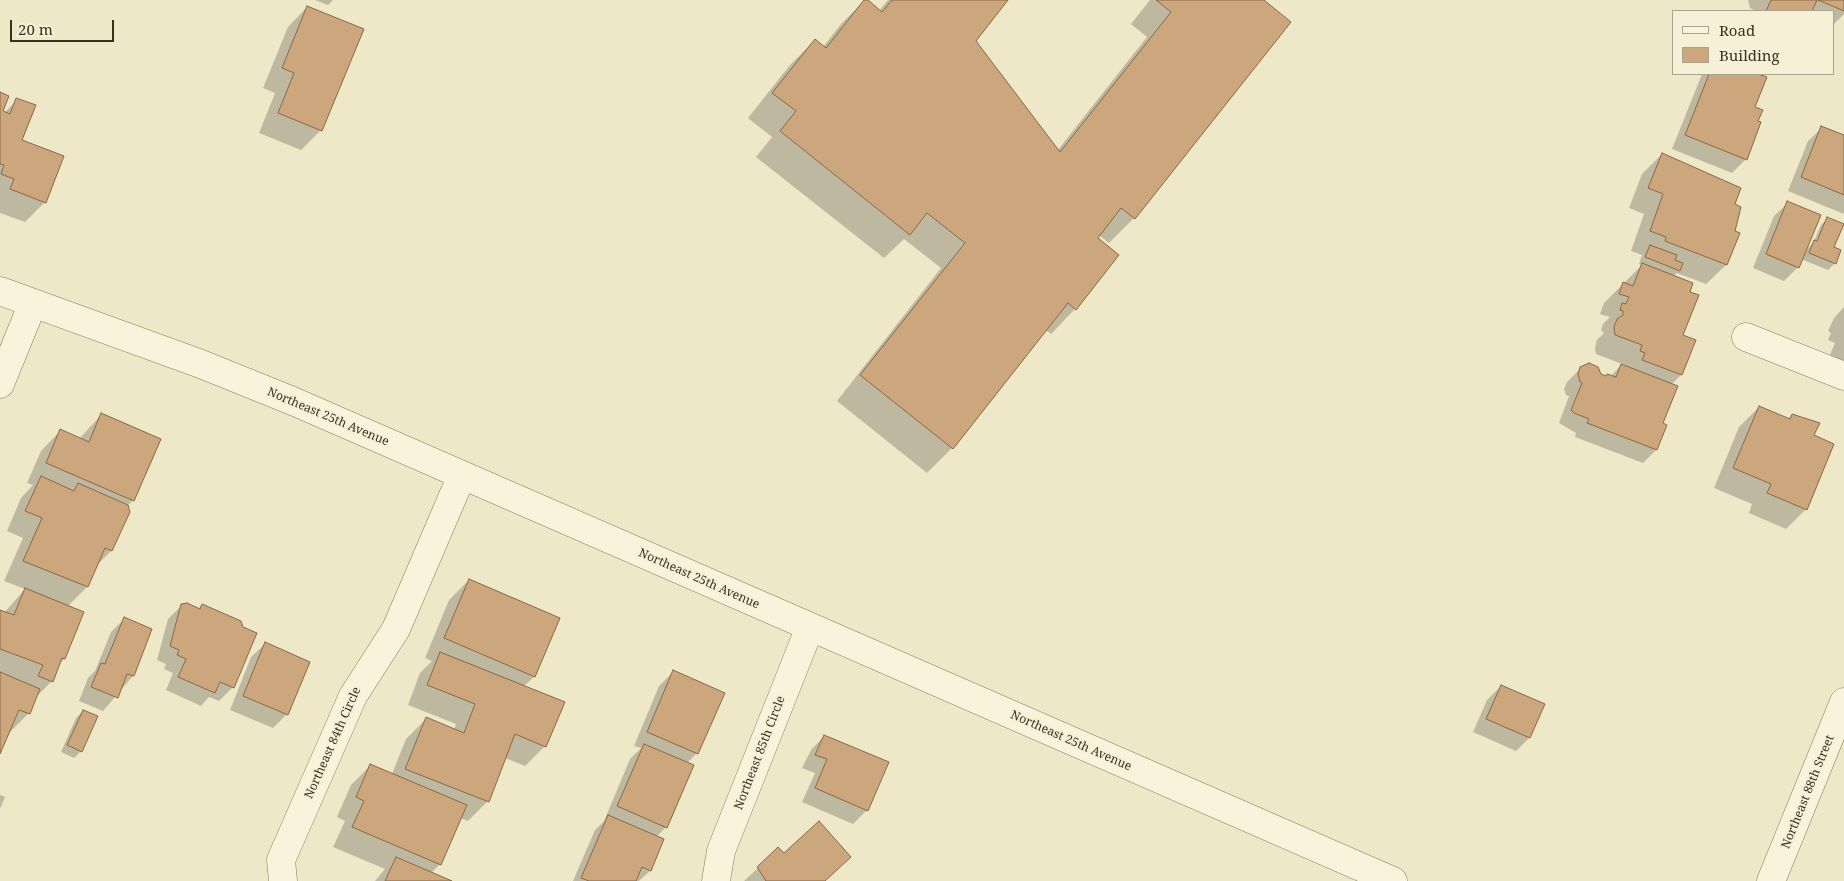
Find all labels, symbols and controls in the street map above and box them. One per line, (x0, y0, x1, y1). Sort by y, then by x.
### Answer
scale bar (12, 10, 116, 42)
legend (1672, 10, 1834, 75)
text: 20 m (18, 19, 53, 39)
text: Road (1719, 20, 1755, 40)
text: Building (1719, 45, 1780, 65)
street label: Northeast 25th Avenue (265, 385, 391, 449)
street label: Northeast 25th Avenue (636, 546, 762, 612)
street label: Northeast 84th Circle (302, 685, 364, 801)
street label: Northeast 85th Circle (732, 694, 788, 812)
street label: Northeast 25th Avenue (1008, 708, 1134, 774)
street label: Northeast 88th Street (1779, 733, 1837, 851)

